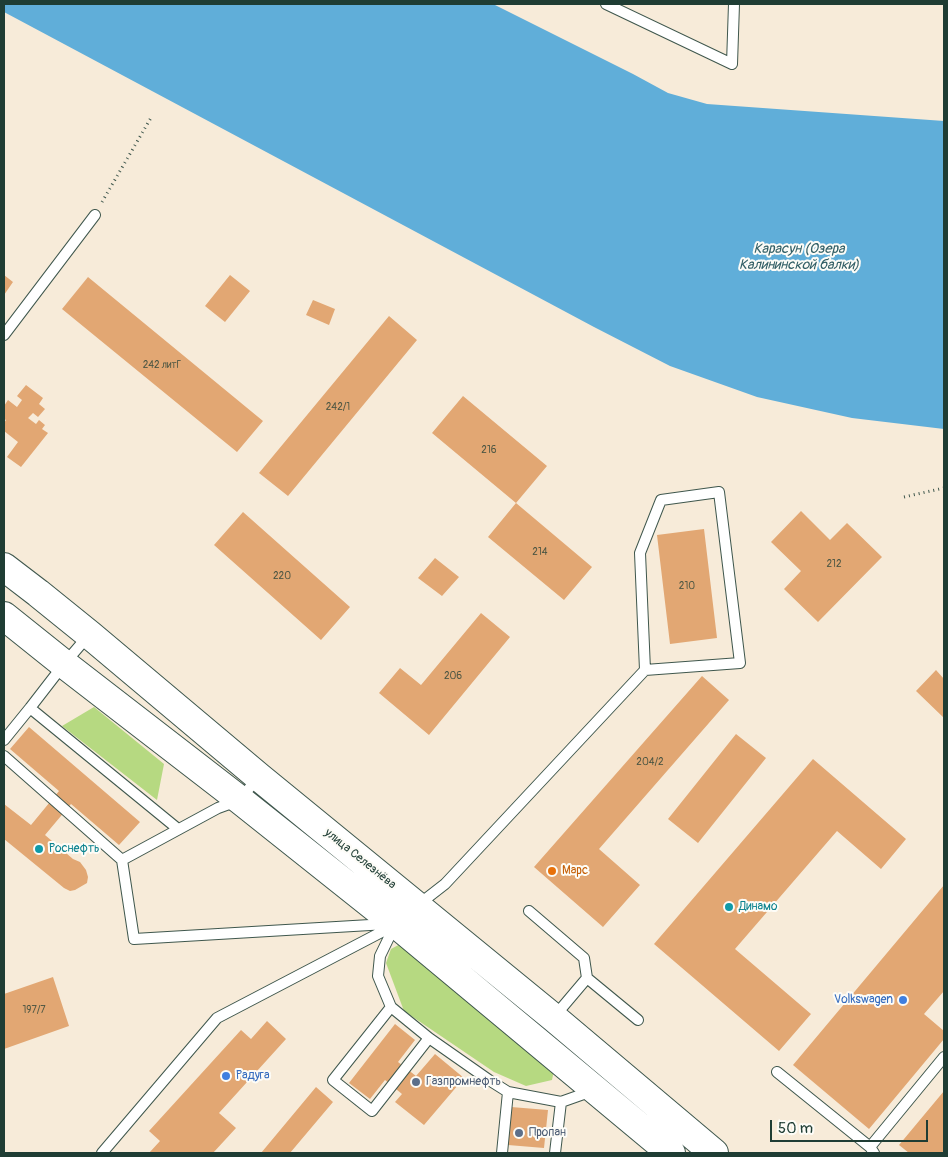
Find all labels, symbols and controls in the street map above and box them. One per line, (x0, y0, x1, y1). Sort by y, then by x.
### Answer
water label: Карасун (Озера Калининской балки) (739, 241, 859, 274)
house number: 242 литГ (143, 359, 181, 371)
house number: 242/1 (326, 401, 350, 413)
house number: 216 (481, 444, 497, 456)
house number: 214 (532, 546, 548, 558)
house number: 212 (826, 558, 842, 570)
house number: 220 (273, 570, 291, 582)
house number: 210 (679, 580, 695, 592)
house number: 206 (444, 670, 462, 682)
house number: 204/2 (636, 756, 664, 768)
street label: улица Селезнёва (321, 826, 399, 892)
place label: Роснефть (49, 842, 99, 856)
marker: Роснефть (33, 843, 45, 855)
place label: Марс (562, 864, 588, 878)
marker: Марс (546, 865, 558, 877)
place label: Динамо (739, 900, 777, 914)
marker: Динамо (723, 901, 735, 913)
place label: Volkswagen (834, 993, 893, 1007)
marker: Volkswagen (897, 994, 909, 1006)
house number: 197/7 (22, 1004, 46, 1016)
place label: Радуга (236, 1069, 270, 1083)
marker: Радуга (220, 1070, 232, 1082)
place label: Газпромнефть (426, 1075, 501, 1089)
marker: Газпромнефть (410, 1076, 422, 1088)
scale bar (773, 1110, 930, 1142)
text: 50 m (778, 1119, 813, 1138)
place label: Пропан (529, 1126, 566, 1140)
marker: Пропан (513, 1127, 525, 1139)

